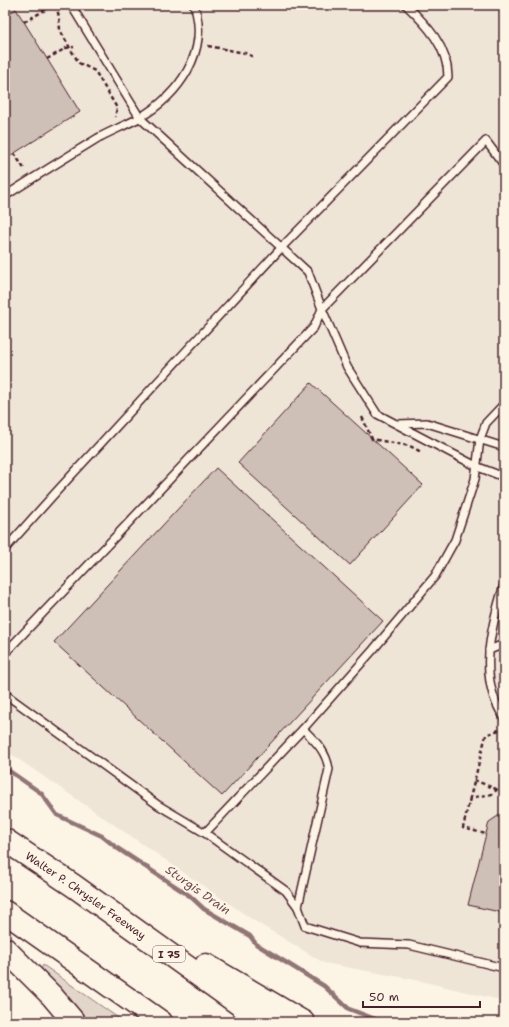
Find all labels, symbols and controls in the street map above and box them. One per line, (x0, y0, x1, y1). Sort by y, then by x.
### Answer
street label: Walter P. Chrysler Freeway (22, 848, 149, 943)
water label: Sturgis Drain (162, 862, 234, 918)
road number: I 75 (153, 946, 185, 962)
scale bar (363, 983, 480, 1009)
text: 50 m (369, 989, 399, 1005)

